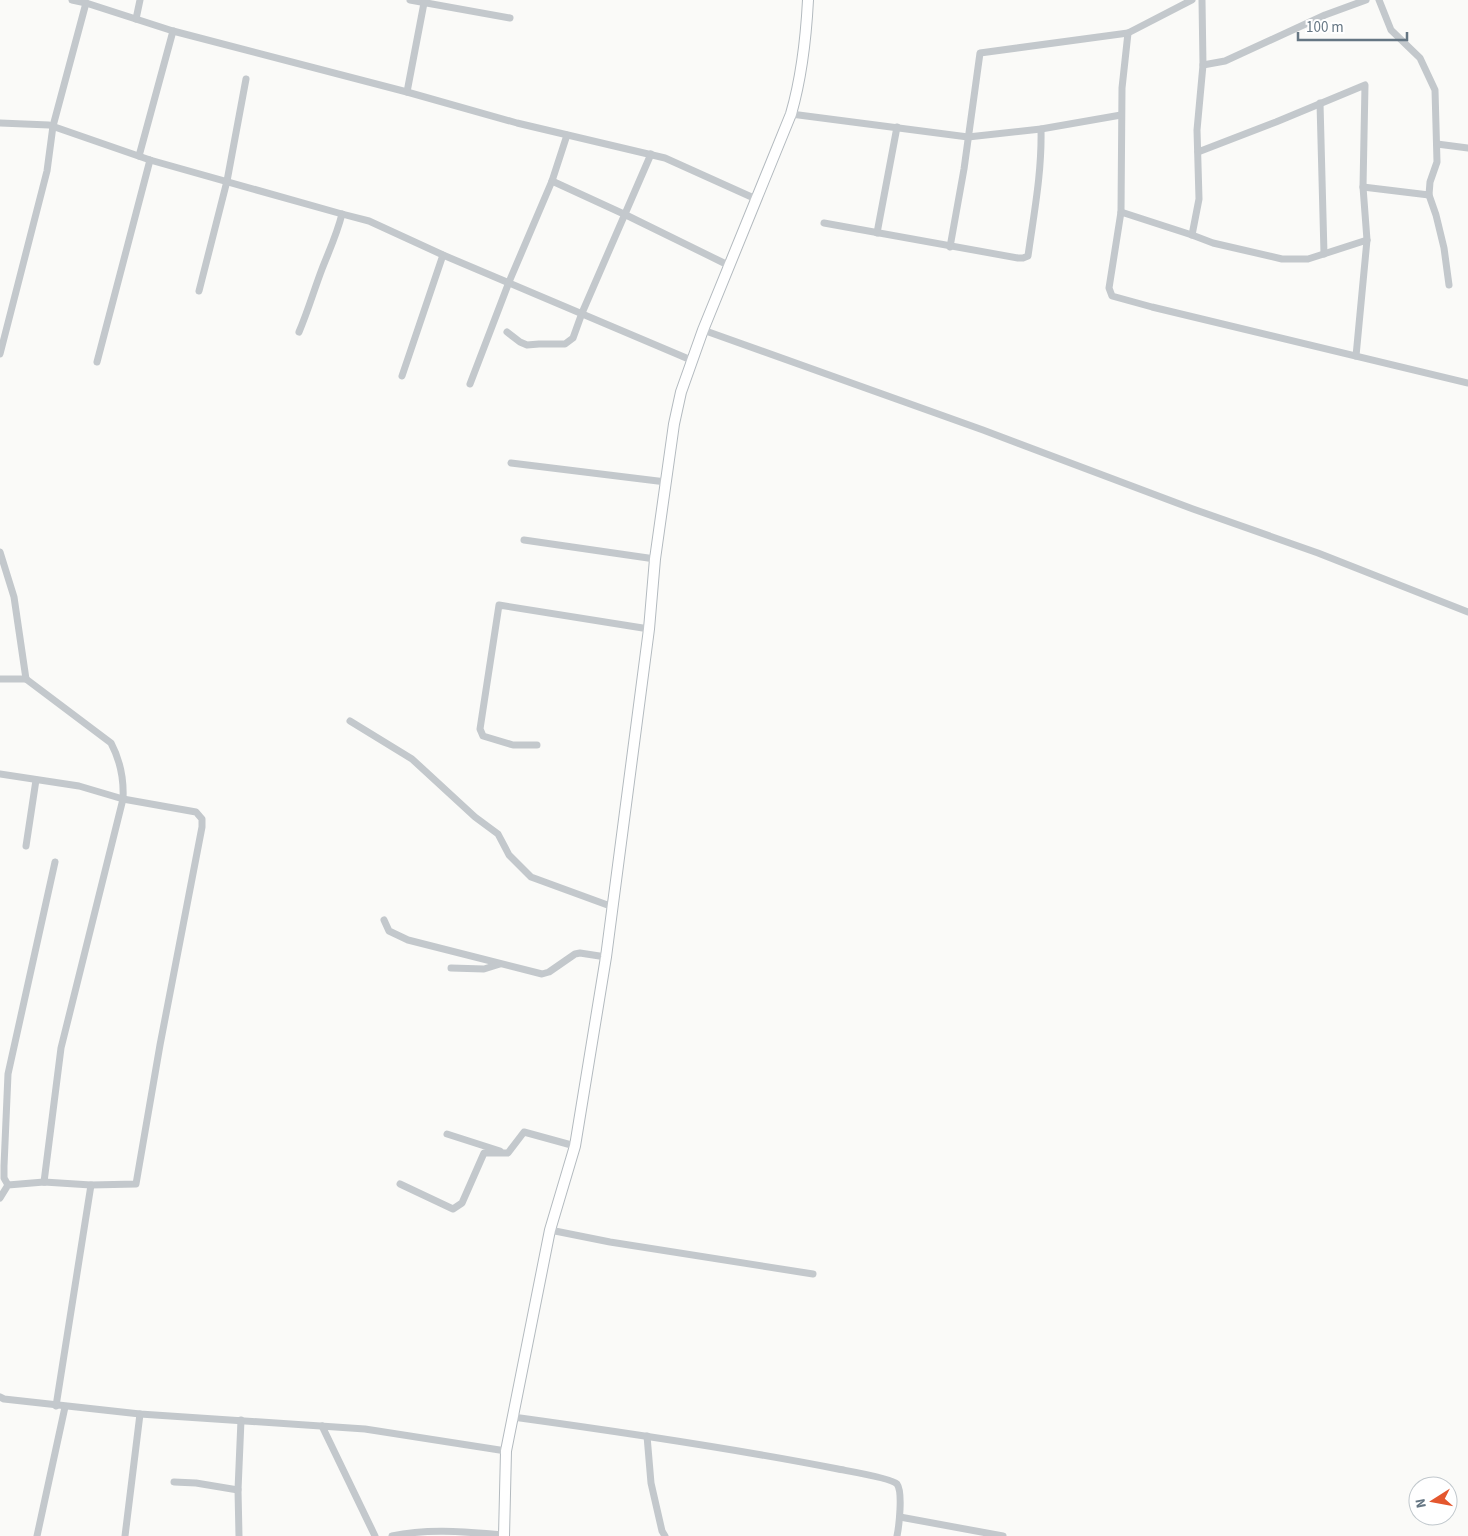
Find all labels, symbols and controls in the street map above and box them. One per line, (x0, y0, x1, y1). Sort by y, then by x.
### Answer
scale bar (1298, 10, 1407, 42)
text: 100 m (1306, 17, 1344, 38)
north arrow (1408, 1476, 1458, 1526)
text: N (1411, 1497, 1432, 1510)

